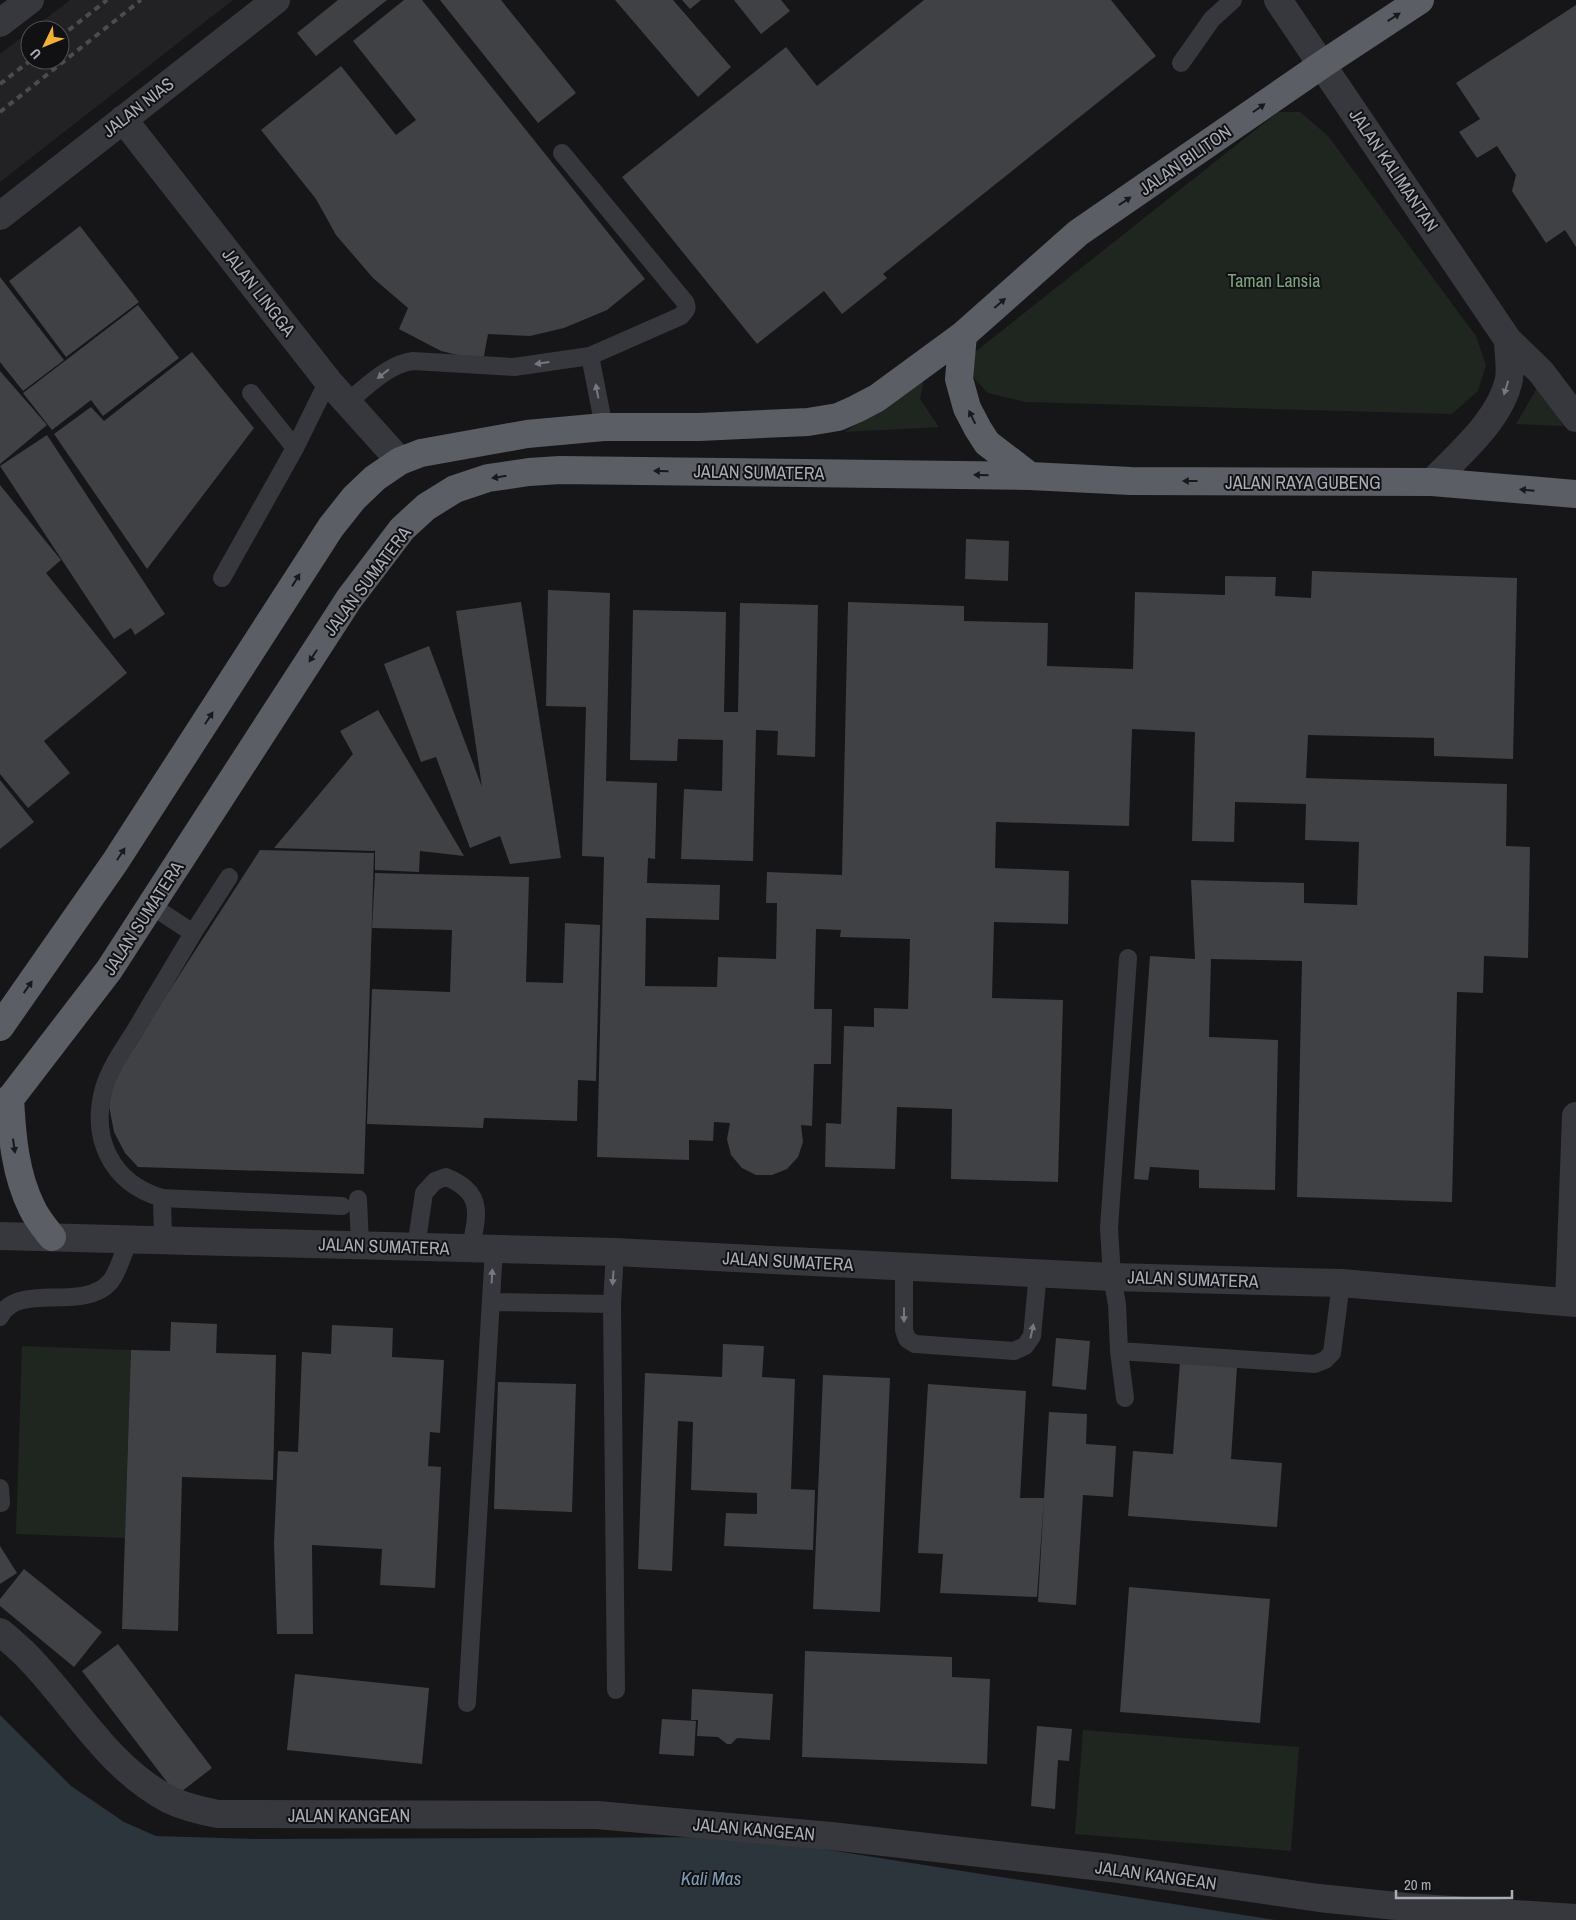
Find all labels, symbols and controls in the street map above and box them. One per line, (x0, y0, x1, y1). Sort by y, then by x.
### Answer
one-way arrow (1387, 13, 1400, 22)
north arrow (20, 20, 70, 70)
text: U (26, 45, 45, 63)
street label: JALAN NIAS (97, 71, 179, 143)
one-way arrow (1252, 103, 1266, 113)
street label: JALAN KALIMANTAN (1344, 104, 1444, 236)
street label: JALAN BILITON (1134, 119, 1236, 201)
one-way arrow (1119, 196, 1132, 206)
street label: JALAN LINGGA (217, 243, 302, 342)
park label: Taman Lansia (1227, 268, 1321, 293)
one-way arrow (993, 298, 1006, 309)
one-way arrow (533, 359, 549, 367)
one-way arrow (377, 369, 390, 380)
one-way arrow (1502, 381, 1510, 396)
one-way arrow (593, 384, 601, 399)
one-way arrow (968, 410, 976, 424)
street label: JALAN SUMATERA (693, 458, 825, 486)
one-way arrow (653, 467, 669, 475)
street label: JALAN RAYA GUBENG (1225, 470, 1381, 495)
one-way arrow (973, 471, 989, 479)
one-way arrow (491, 473, 507, 481)
one-way arrow (1182, 477, 1198, 485)
one-way arrow (1519, 486, 1535, 494)
street label: JALAN SUMATERA (318, 521, 416, 641)
one-way arrow (292, 574, 301, 587)
one-way arrow (308, 649, 318, 662)
one-way arrow (204, 711, 214, 724)
one-way arrow (116, 847, 126, 860)
street label: JALAN SUMATERA (97, 856, 189, 980)
one-way arrow (23, 981, 33, 994)
one-way arrow (10, 1139, 18, 1155)
street label: JALAN SUMATERA (318, 1231, 450, 1261)
street label: JALAN SUMATERA (722, 1245, 854, 1277)
street label: JALAN SUMATERA (1127, 1264, 1259, 1294)
one-way arrow (489, 1267, 497, 1283)
one-way arrow (609, 1270, 617, 1286)
one-way arrow (900, 1307, 908, 1323)
one-way arrow (1028, 1323, 1036, 1338)
street label: JALAN KANGEAN (288, 1803, 410, 1828)
street label: JALAN KANGEAN (692, 1811, 816, 1847)
street label: JALAN KANGEAN (1094, 1854, 1218, 1896)
water label: Kali Mas (681, 1865, 742, 1891)
scale bar (1396, 1868, 1512, 1900)
text: 20 m (1404, 1874, 1431, 1895)

